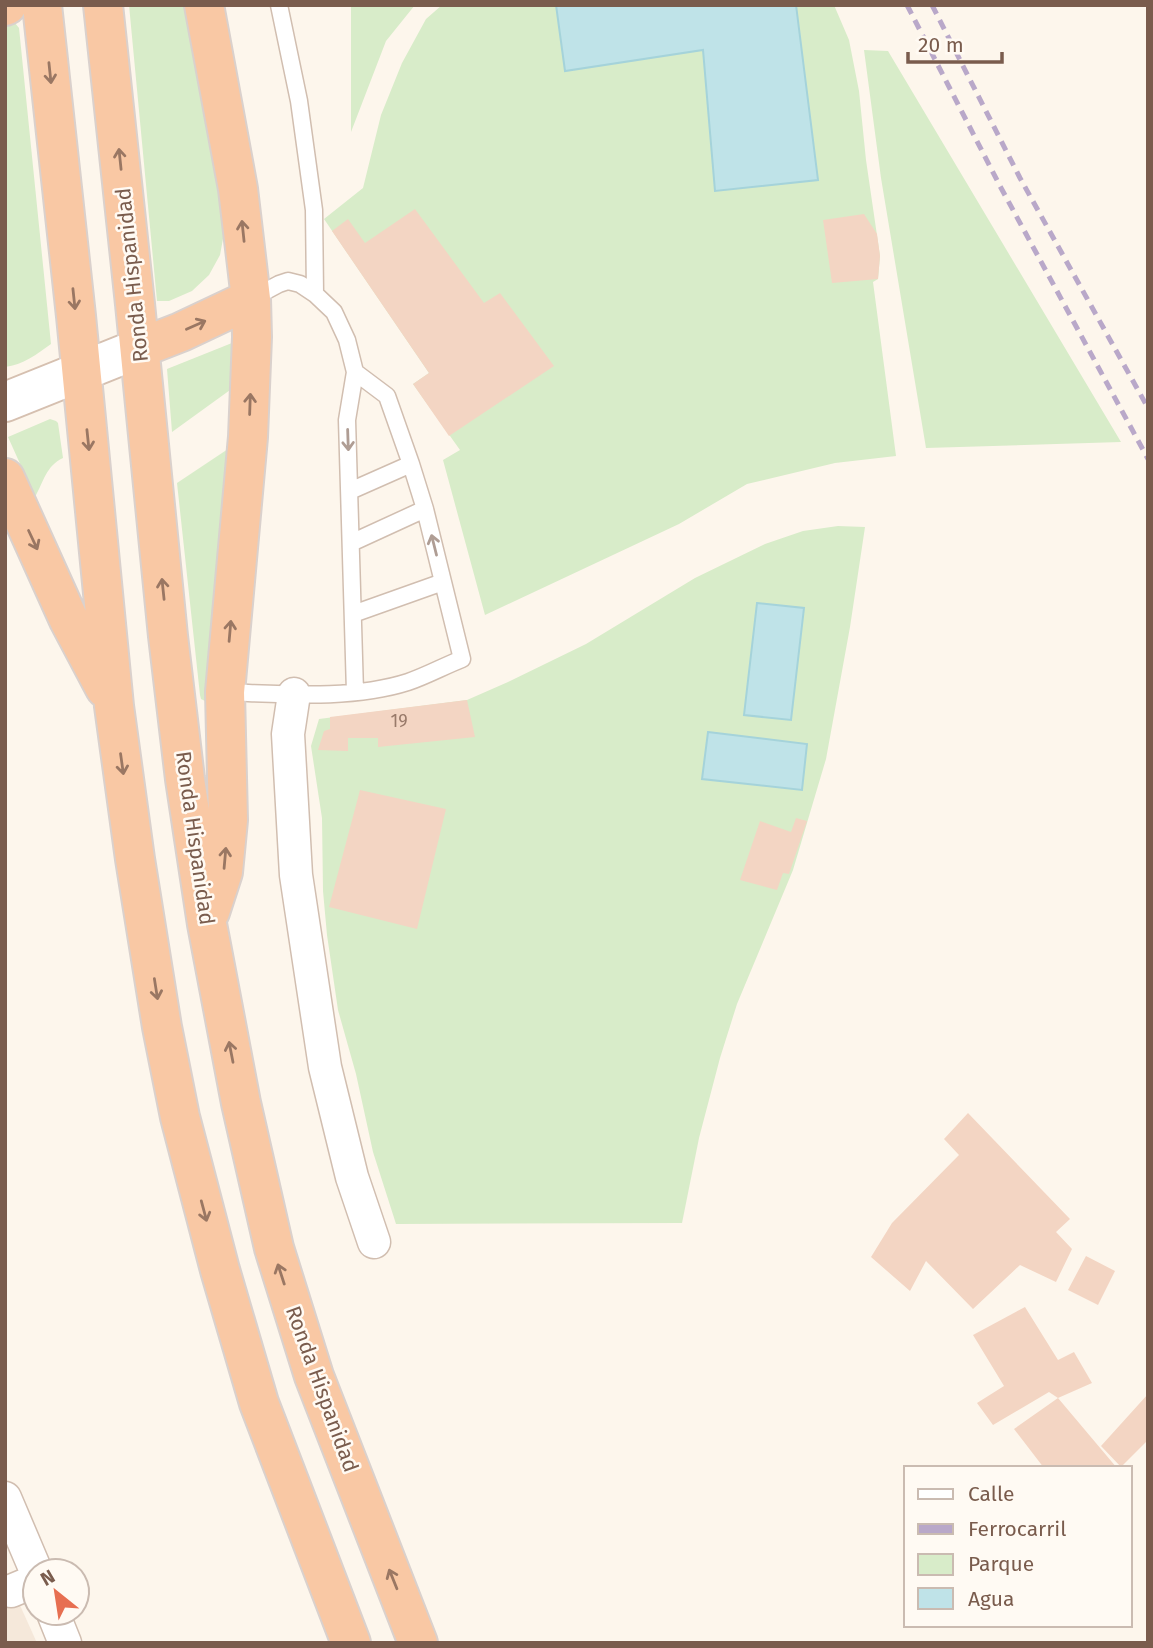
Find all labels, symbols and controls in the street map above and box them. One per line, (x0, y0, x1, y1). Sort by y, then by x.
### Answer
scale bar (908, 21, 1002, 65)
text: 20 m (918, 32, 964, 58)
one-way arrow (43, 61, 56, 84)
one-way arrow (113, 148, 126, 170)
street label: Ronda Hispanidad (110, 187, 154, 363)
one-way arrow (237, 220, 250, 243)
one-way arrow (68, 287, 81, 310)
one-way arrow (185, 318, 206, 331)
one-way arrow (243, 393, 256, 416)
one-way arrow (82, 428, 95, 451)
one-way arrow (341, 428, 355, 451)
one-way arrow (27, 529, 40, 550)
one-way arrow (427, 534, 440, 557)
one-way arrow (156, 578, 169, 601)
one-way arrow (224, 620, 237, 643)
house number: 19 (390, 710, 408, 732)
street label: Ronda Hispanidad (170, 750, 220, 926)
one-way arrow (116, 752, 129, 774)
one-way arrow (218, 847, 231, 870)
one-way arrow (150, 977, 163, 999)
one-way arrow (224, 1041, 237, 1064)
one-way arrow (198, 1199, 211, 1221)
one-way arrow (274, 1263, 287, 1285)
street label: Ronda Hispanidad (280, 1302, 364, 1476)
legend (904, 1466, 1132, 1627)
text: Calle (968, 1481, 1014, 1507)
text: Ferrocarril (968, 1516, 1066, 1542)
text: Parque (968, 1551, 1034, 1577)
north arrow (21, 1557, 91, 1627)
text: N (37, 1565, 59, 1591)
one-way arrow (385, 1569, 398, 1591)
text: Agua (968, 1586, 1014, 1612)

